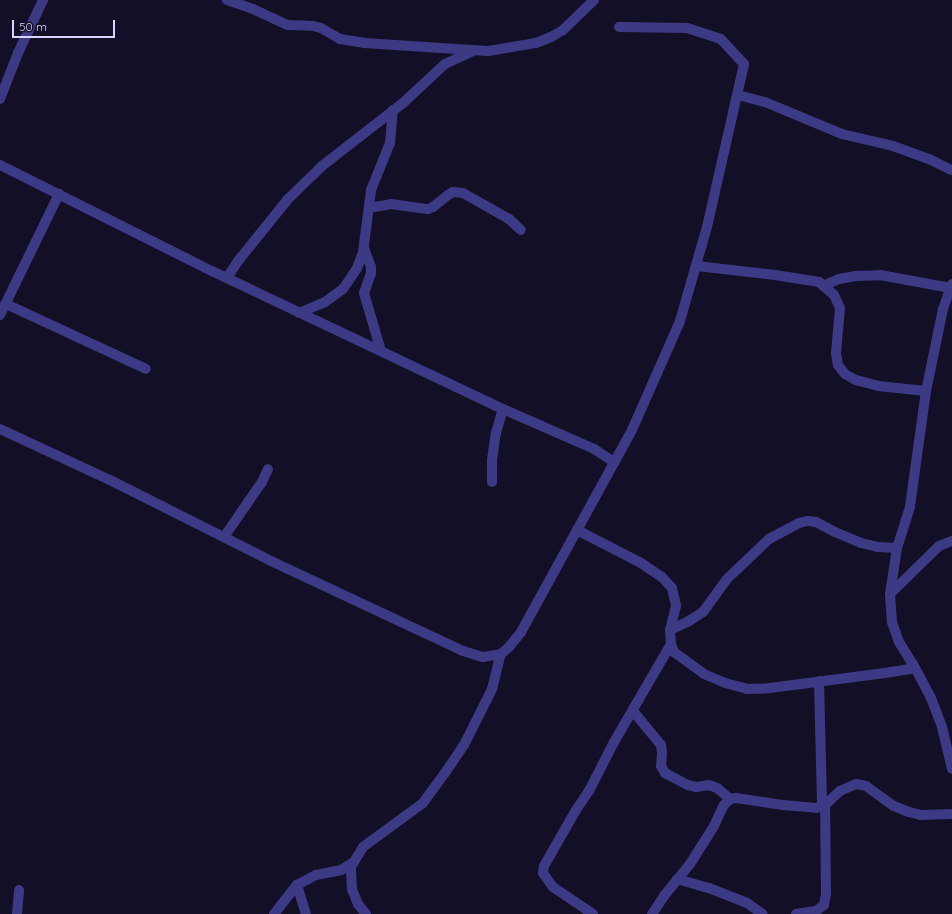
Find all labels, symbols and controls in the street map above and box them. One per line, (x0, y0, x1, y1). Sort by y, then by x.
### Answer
scale bar (14, 12, 117, 38)
text: 50 m (19, 19, 47, 34)

